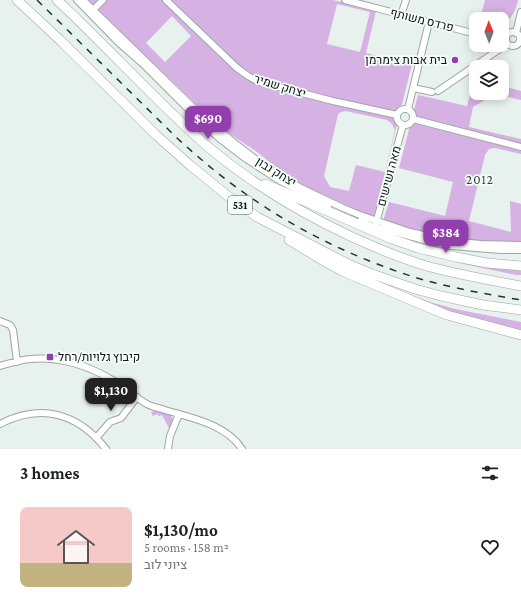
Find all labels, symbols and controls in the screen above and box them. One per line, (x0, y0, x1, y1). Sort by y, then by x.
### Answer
street label: פרדס משותף (389, 5, 455, 35)
north arrow (469, 12, 509, 52)
map controls (469, 12, 509, 100)
place label: בית אבות צימרמן (365, 53, 448, 67)
marker: בית אבות צימרמן (450, 55, 460, 65)
button: layers (469, 60, 509, 100)
street label: יצחק שמיר (252, 71, 308, 101)
pin: $690 (184, 106, 232, 140)
text: $690 (194, 111, 222, 126)
street label: מאה ושישים (374, 144, 404, 208)
street label: יצחק נבון (253, 154, 299, 190)
district label: 2012 (466, 172, 494, 187)
road number: 531 (228, 196, 252, 214)
pin: $384 (422, 220, 470, 254)
text: $384 (432, 225, 460, 240)
place label: קיבוץ גלויות/רחל (58, 350, 140, 364)
marker: קיבוץ גלויות/רחל (45, 352, 55, 362)
pin: $1,130 (78, 378, 144, 412)
text: $1,130 (94, 383, 128, 398)
icon: filters (479, 462, 501, 484)
text: 3 homes (20, 464, 79, 483)
text: $1,130/mo (144, 521, 218, 540)
icon: home (52, 523, 100, 571)
icon: heart (479, 536, 501, 558)
text: 5 rooms · 158 m² (144, 540, 229, 555)
text: ציוני לוב (144, 557, 187, 572)

